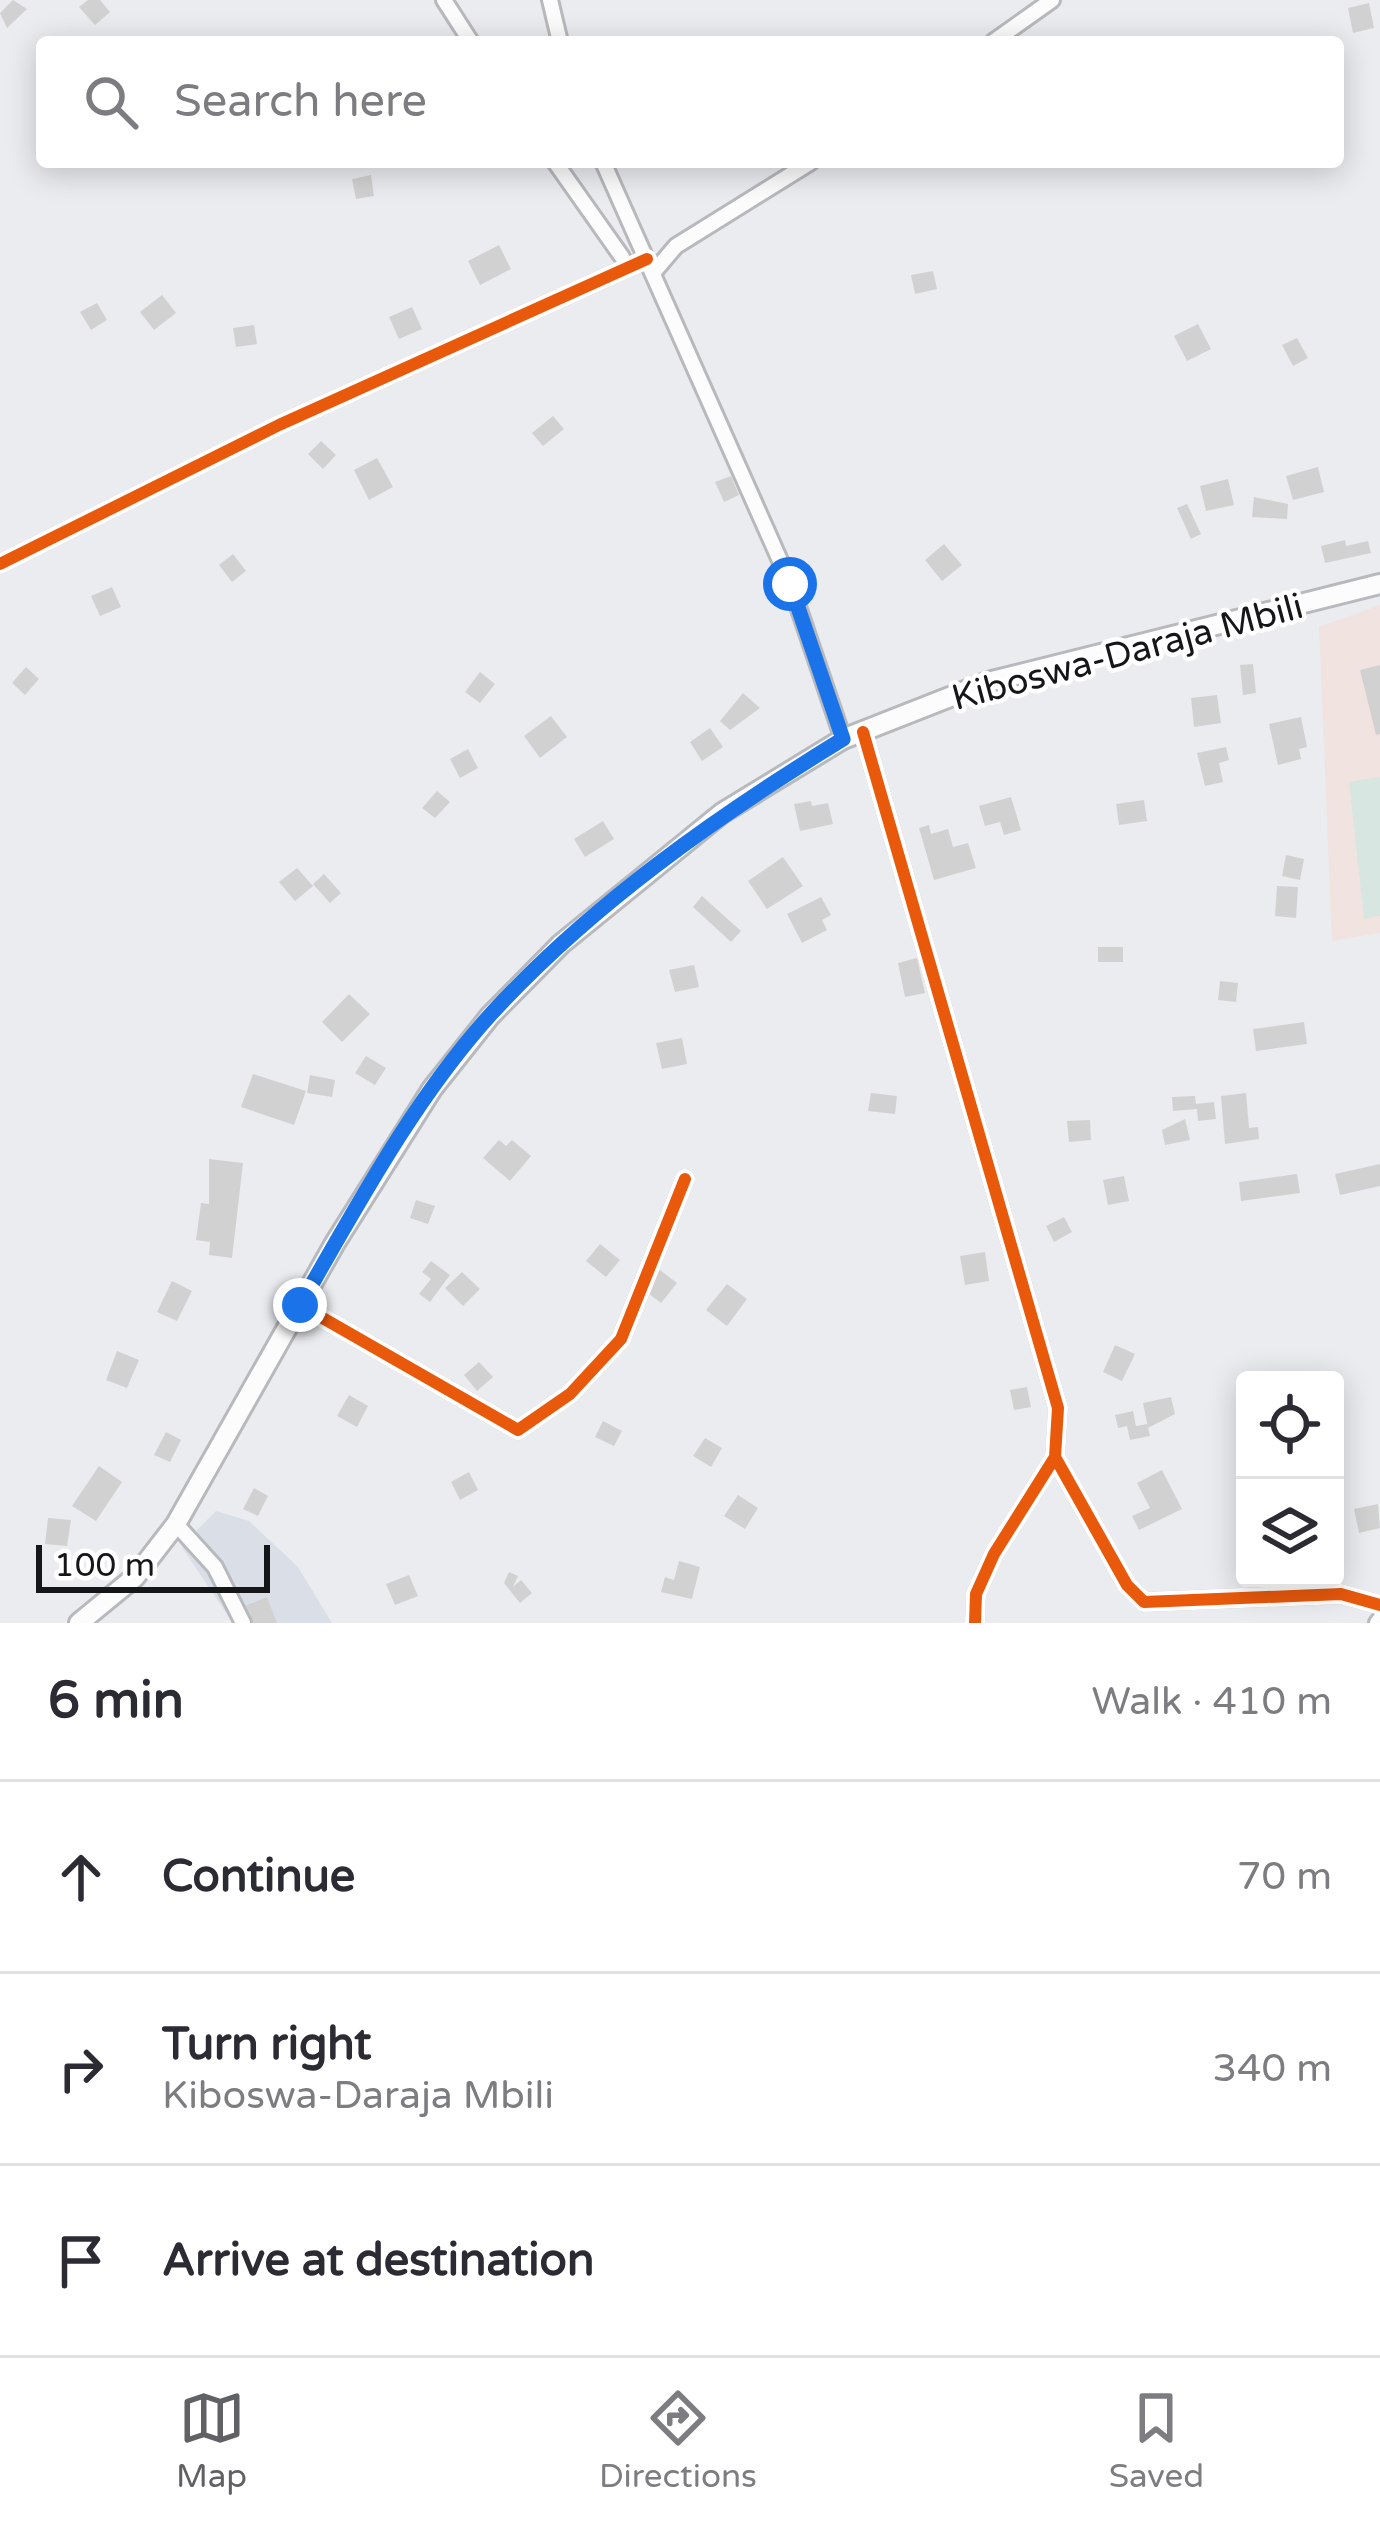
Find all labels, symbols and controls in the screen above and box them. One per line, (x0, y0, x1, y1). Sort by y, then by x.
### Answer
search box (36, 36, 1344, 168)
icon: search (78, 69, 144, 135)
text: Search here (174, 75, 427, 129)
route start (763, 557, 817, 611)
street label: Kiboswa-Daraja Mbili (947, 585, 1308, 720)
route end (273, 1278, 327, 1332)
map controls (1236, 1371, 1344, 1587)
button: locate (1236, 1371, 1344, 1479)
button: layers (1236, 1479, 1344, 1587)
scale bar (36, 1539, 270, 1592)
text: 100 m (54, 1546, 155, 1585)
text: 6 min (48, 1670, 184, 1732)
text: Walk · 410 m (1091, 1678, 1332, 1725)
icon: ahead (48, 1844, 114, 1910)
text: Continue (162, 1850, 355, 1904)
text: 70 m (1237, 1853, 1332, 1900)
text: Turn right (162, 2018, 371, 2072)
icon: right (48, 2036, 114, 2102)
text: 340 m (1213, 2045, 1332, 2092)
text: Kiboswa-Daraja Mbili (162, 2072, 554, 2119)
icon: arrive (48, 2228, 114, 2294)
text: Arrive at destination (162, 2234, 594, 2288)
tab: Map (176, 2385, 247, 2496)
tab: Directions (599, 2385, 757, 2496)
tab: Saved (1109, 2385, 1204, 2496)

